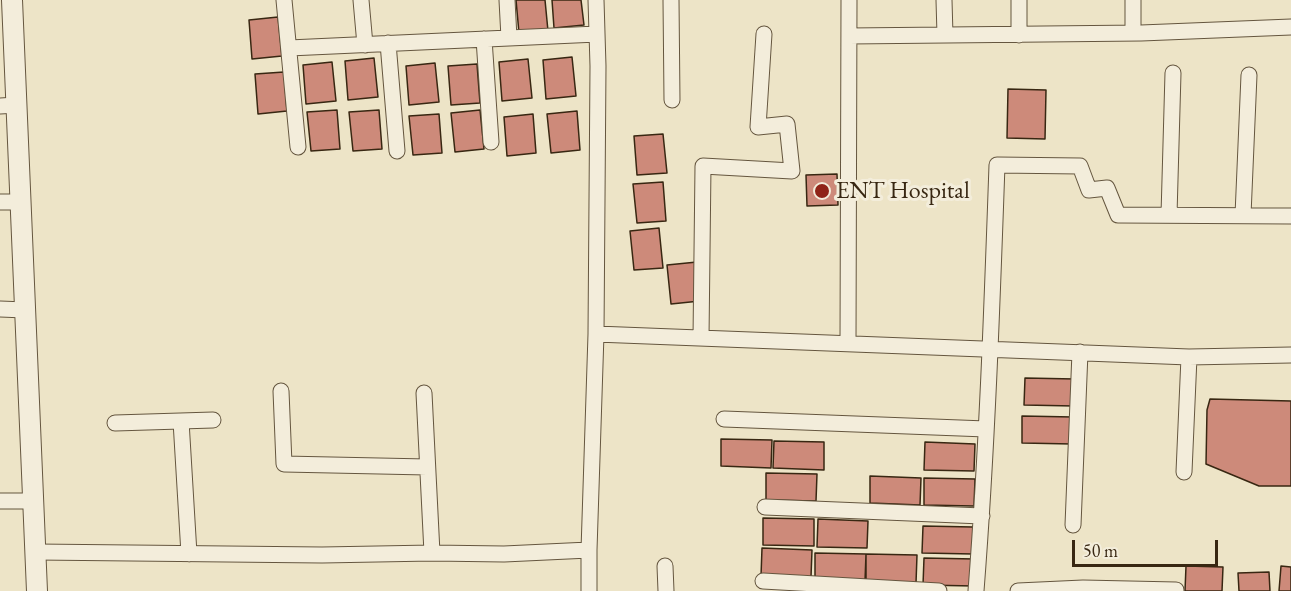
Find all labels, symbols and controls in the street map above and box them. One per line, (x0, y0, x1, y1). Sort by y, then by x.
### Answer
place label: ENT Hospital (836, 177, 970, 205)
marker: ENT Hospital (813, 182, 831, 200)
scale bar (1075, 528, 1220, 566)
text: 50 m (1083, 539, 1118, 562)

